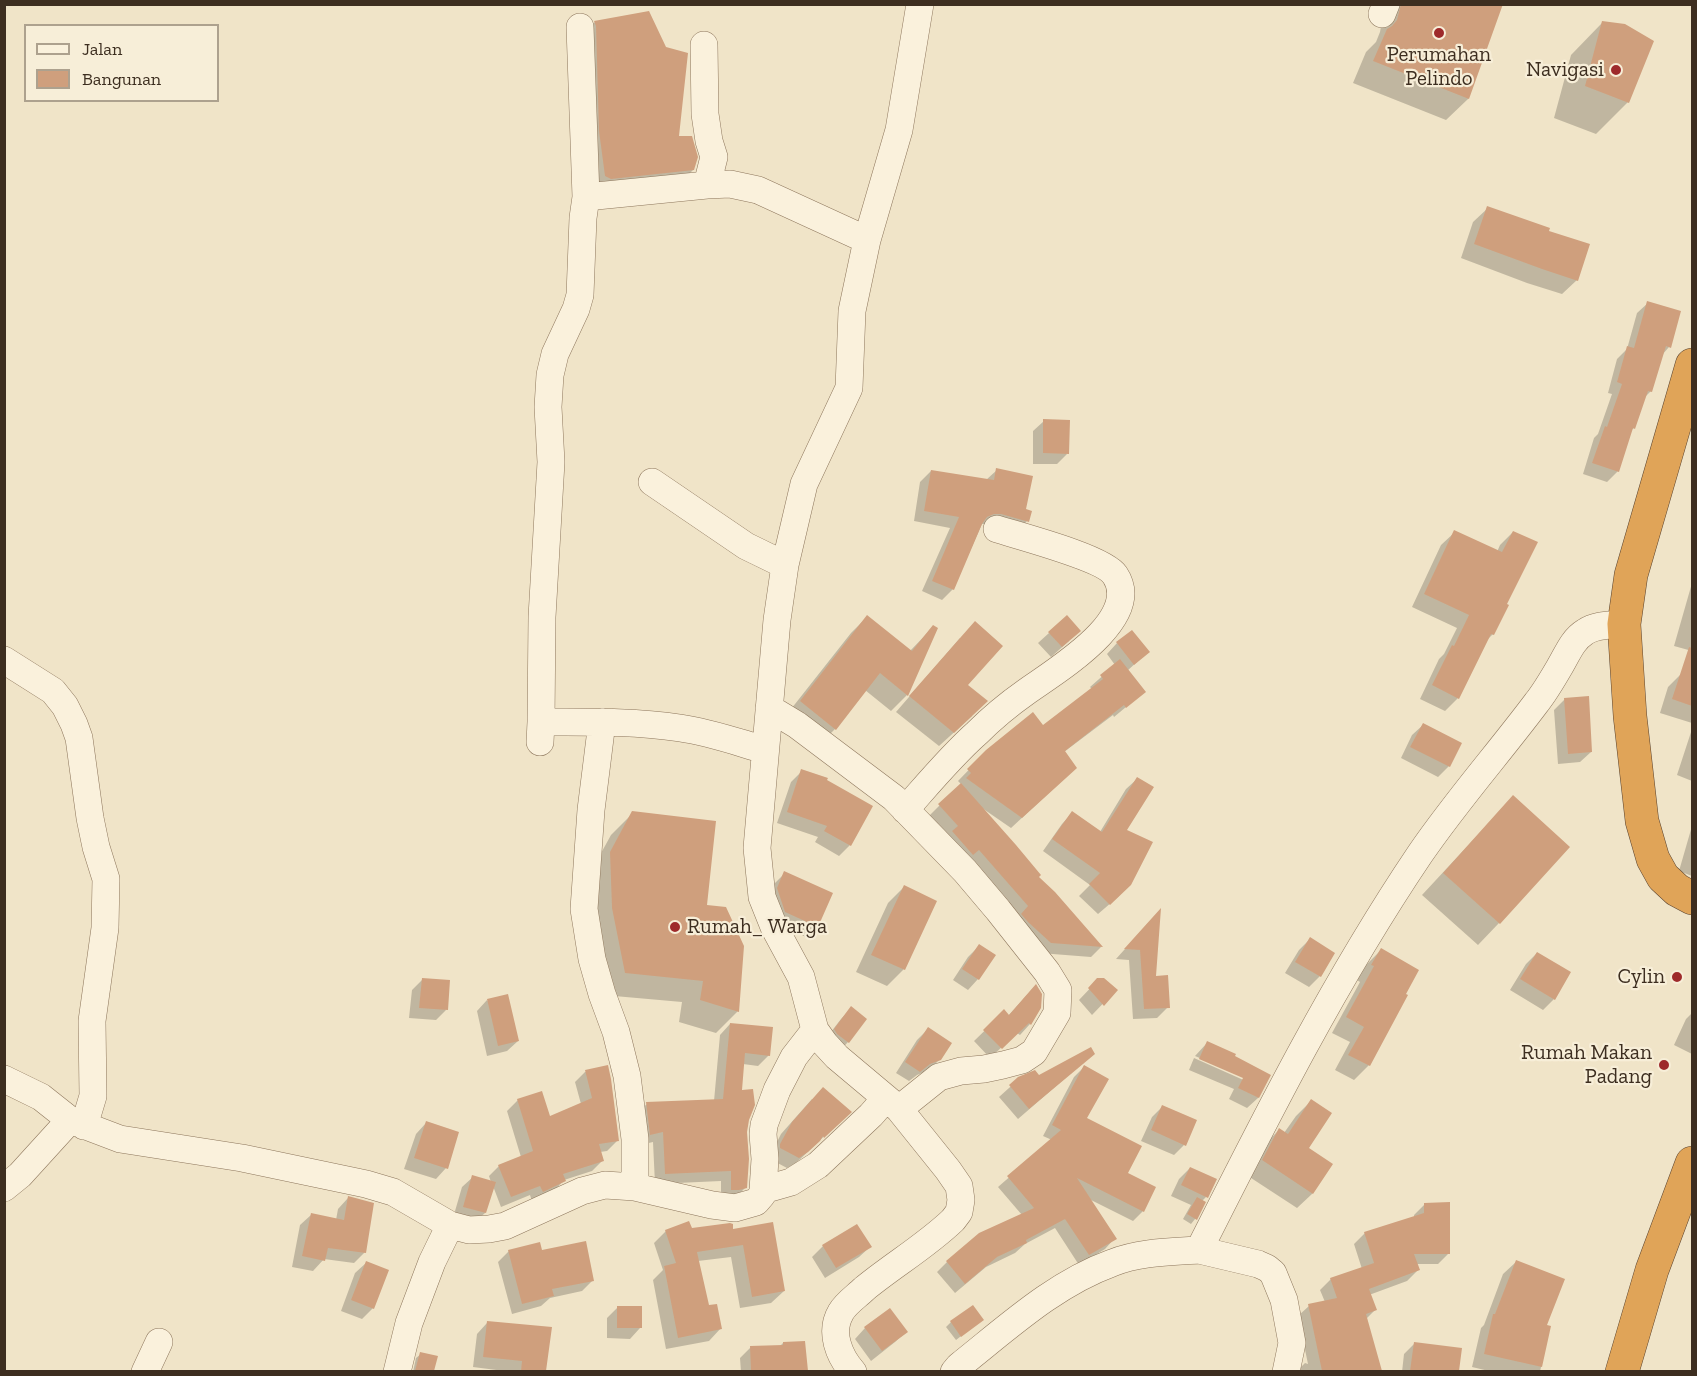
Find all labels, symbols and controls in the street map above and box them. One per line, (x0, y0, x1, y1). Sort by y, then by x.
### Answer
legend (24, 24, 219, 102)
marker: Perumahan Pelindo (1432, 26, 1446, 40)
text: Jalan (82, 38, 122, 60)
place label: Perumahan Pelindo (1387, 42, 1491, 92)
place label: Navigasi (1526, 57, 1604, 83)
marker: Navigasi (1609, 63, 1623, 77)
text: Bangunan (82, 68, 161, 90)
place label: Rumah_ Warga (687, 914, 827, 940)
marker: Rumah_ Warga (668, 920, 682, 934)
place label: Cylin (1617, 964, 1665, 990)
marker: Cylin (1670, 970, 1684, 984)
place label: Rumah Makan Padang (1521, 1040, 1652, 1090)
marker: Rumah Makan Padang (1657, 1058, 1671, 1072)

